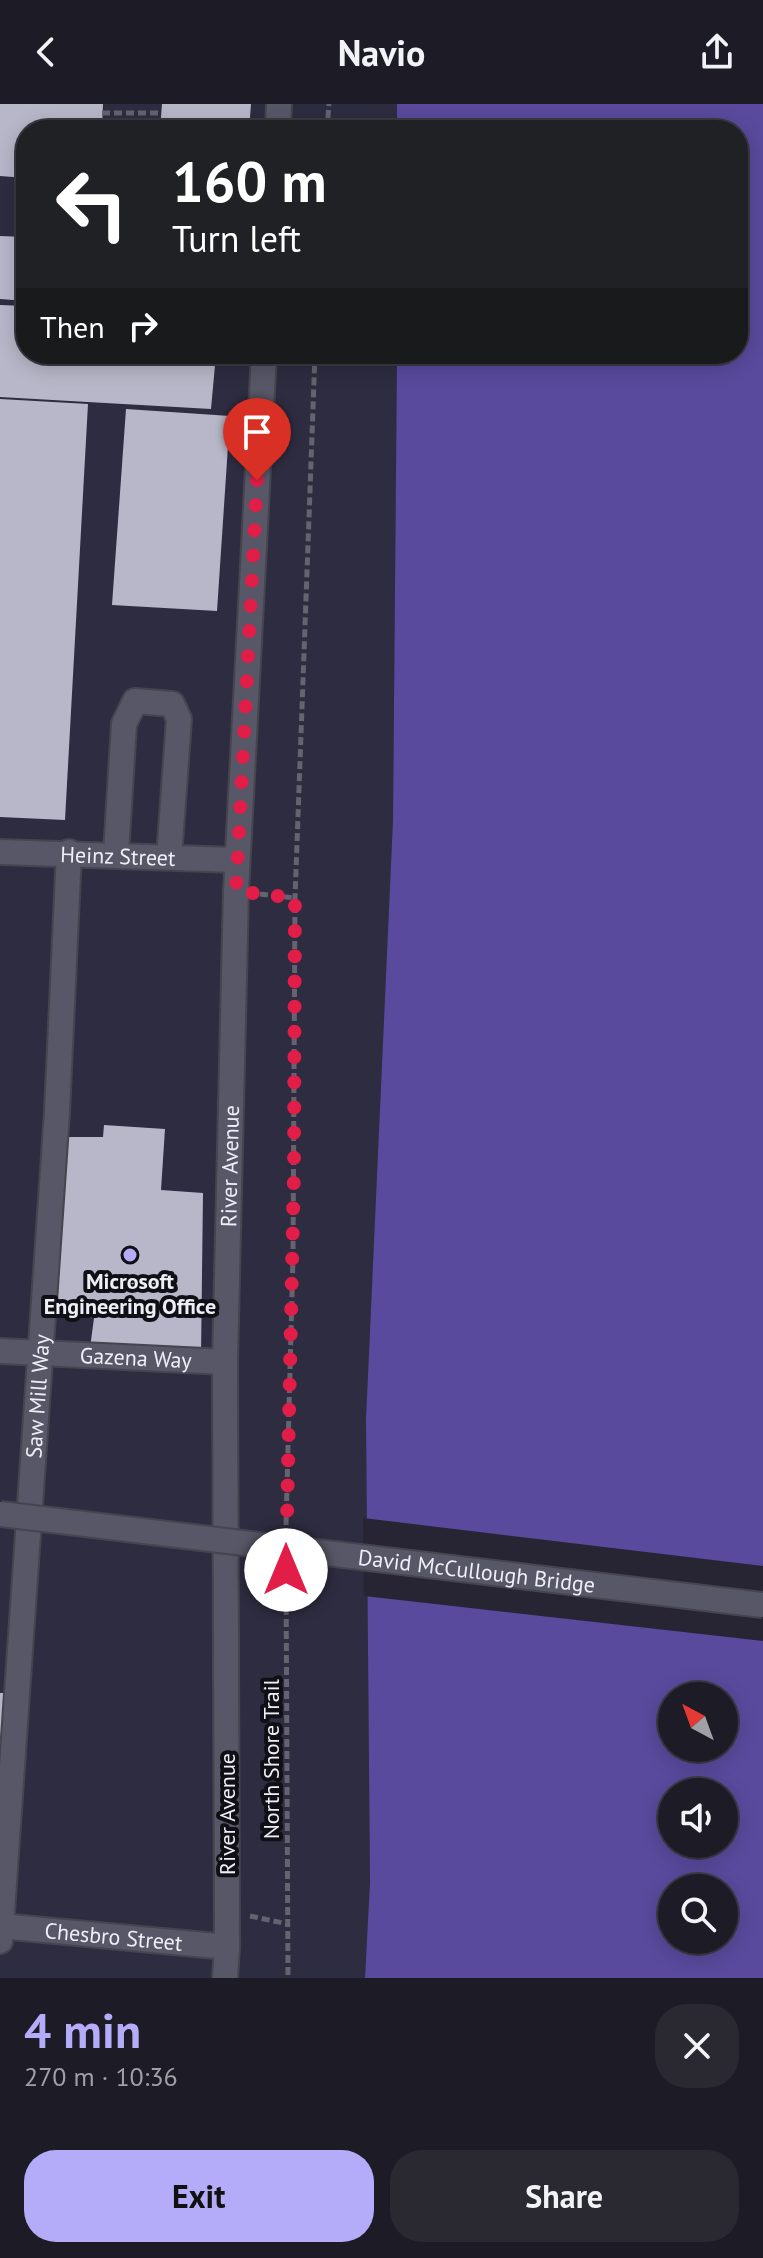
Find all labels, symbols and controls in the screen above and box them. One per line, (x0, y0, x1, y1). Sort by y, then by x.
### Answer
text: Navio (338, 29, 425, 76)
icon: back (24, 30, 68, 74)
icon: share (695, 30, 739, 74)
text: 160 m (172, 145, 327, 217)
icon: left (40, 152, 144, 256)
text: Turn left (172, 215, 301, 262)
icon: right (121, 304, 165, 348)
text: Then (40, 307, 105, 346)
pin (223, 398, 291, 480)
icon: arrive (235, 410, 279, 454)
street label: Heinz Street (60, 840, 177, 872)
street label: River Avenue (214, 1105, 245, 1227)
marker: Microsoft Engineering Office (121, 1246, 139, 1264)
place label: Microsoft Engineering Office (44, 1267, 216, 1320)
street label: Saw Mill Way (19, 1333, 56, 1459)
street label: Gazena Way (79, 1341, 193, 1374)
position arrow (244, 1528, 328, 1612)
street label: David McCullough Bridge (357, 1543, 597, 1599)
street label: North Shore Trail (257, 1678, 285, 1839)
north arrow (658, 1682, 738, 1762)
map controls (658, 1682, 738, 1954)
street label: River Avenue (213, 1753, 241, 1875)
button: sound (658, 1778, 738, 1858)
button: search (658, 1874, 738, 1954)
street label: Chesbro Street (43, 1916, 184, 1957)
text: 4 min (24, 1999, 141, 2061)
button: close (655, 2004, 739, 2088)
text: 270 m · 10:36 (24, 2060, 178, 2093)
button: Exit (24, 2150, 374, 2242)
button: Share (390, 2150, 739, 2242)

